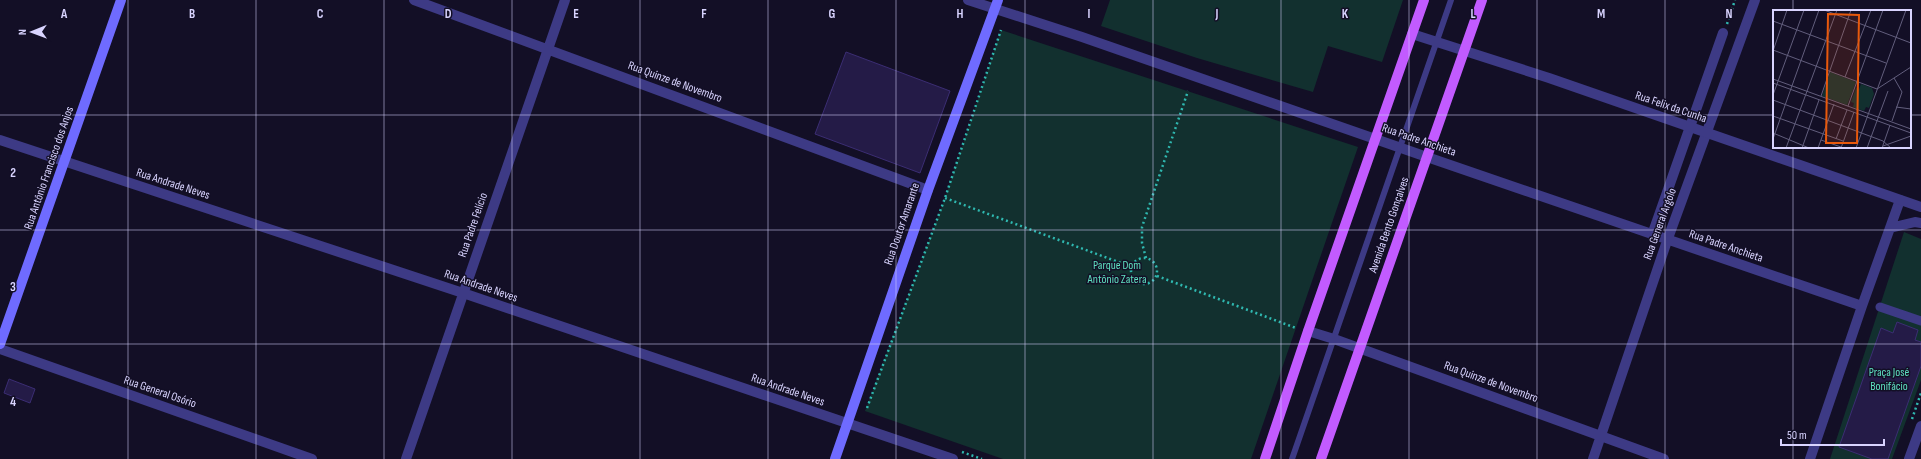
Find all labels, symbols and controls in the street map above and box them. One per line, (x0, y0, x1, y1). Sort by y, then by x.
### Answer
text: A (60, 6, 68, 22)
text: B (189, 6, 195, 22)
text: C (317, 6, 324, 22)
text: D (445, 6, 452, 22)
text: E (573, 6, 579, 22)
text: F (701, 6, 707, 22)
text: G (829, 6, 836, 22)
text: H (957, 6, 964, 22)
text: I (1088, 6, 1091, 22)
text: J (1215, 6, 1219, 22)
text: K (1342, 6, 1349, 22)
text: L (1470, 6, 1476, 22)
text: M (1597, 6, 1605, 22)
text: N (1726, 6, 1733, 22)
inset map (1773, 10, 1911, 148)
north arrow (12, 12, 52, 52)
text: N (16, 29, 29, 35)
street label: Rua Quinze de Novembro (626, 58, 724, 106)
street label: Rua Felix da Cunha (1633, 88, 1709, 126)
street label: Rua Antônio Francisco dos Anjos (21, 105, 77, 231)
street label: Rua Padre Anchieta (1380, 120, 1458, 160)
text: 2 (10, 165, 16, 181)
street label: Rua Andrade Neves (134, 165, 212, 203)
street label: Avenida Bento Gonçalves (1365, 175, 1412, 276)
street label: Rua Doutor Amarante (881, 181, 923, 267)
street label: Rua General Argolo (1640, 186, 1680, 262)
street label: Rua Padre Felício (455, 191, 491, 259)
street label: Rua Padre Anchieta (1687, 226, 1765, 266)
park label: Parque Dom Antônio Zatera (1086, 258, 1147, 287)
street label: Rua Andrade Neves (442, 266, 520, 306)
text: 3 (10, 279, 16, 295)
street label: Rua Quinze de Novembro (1442, 358, 1540, 406)
park label: Praça José Bonifácio (1869, 365, 1910, 394)
street label: Rua Andrade Neves (749, 370, 827, 410)
street label: Rua General Osório (122, 373, 198, 411)
text: 4 (10, 394, 16, 410)
scale bar (1781, 421, 1884, 447)
text: 50 m (1787, 428, 1807, 443)

